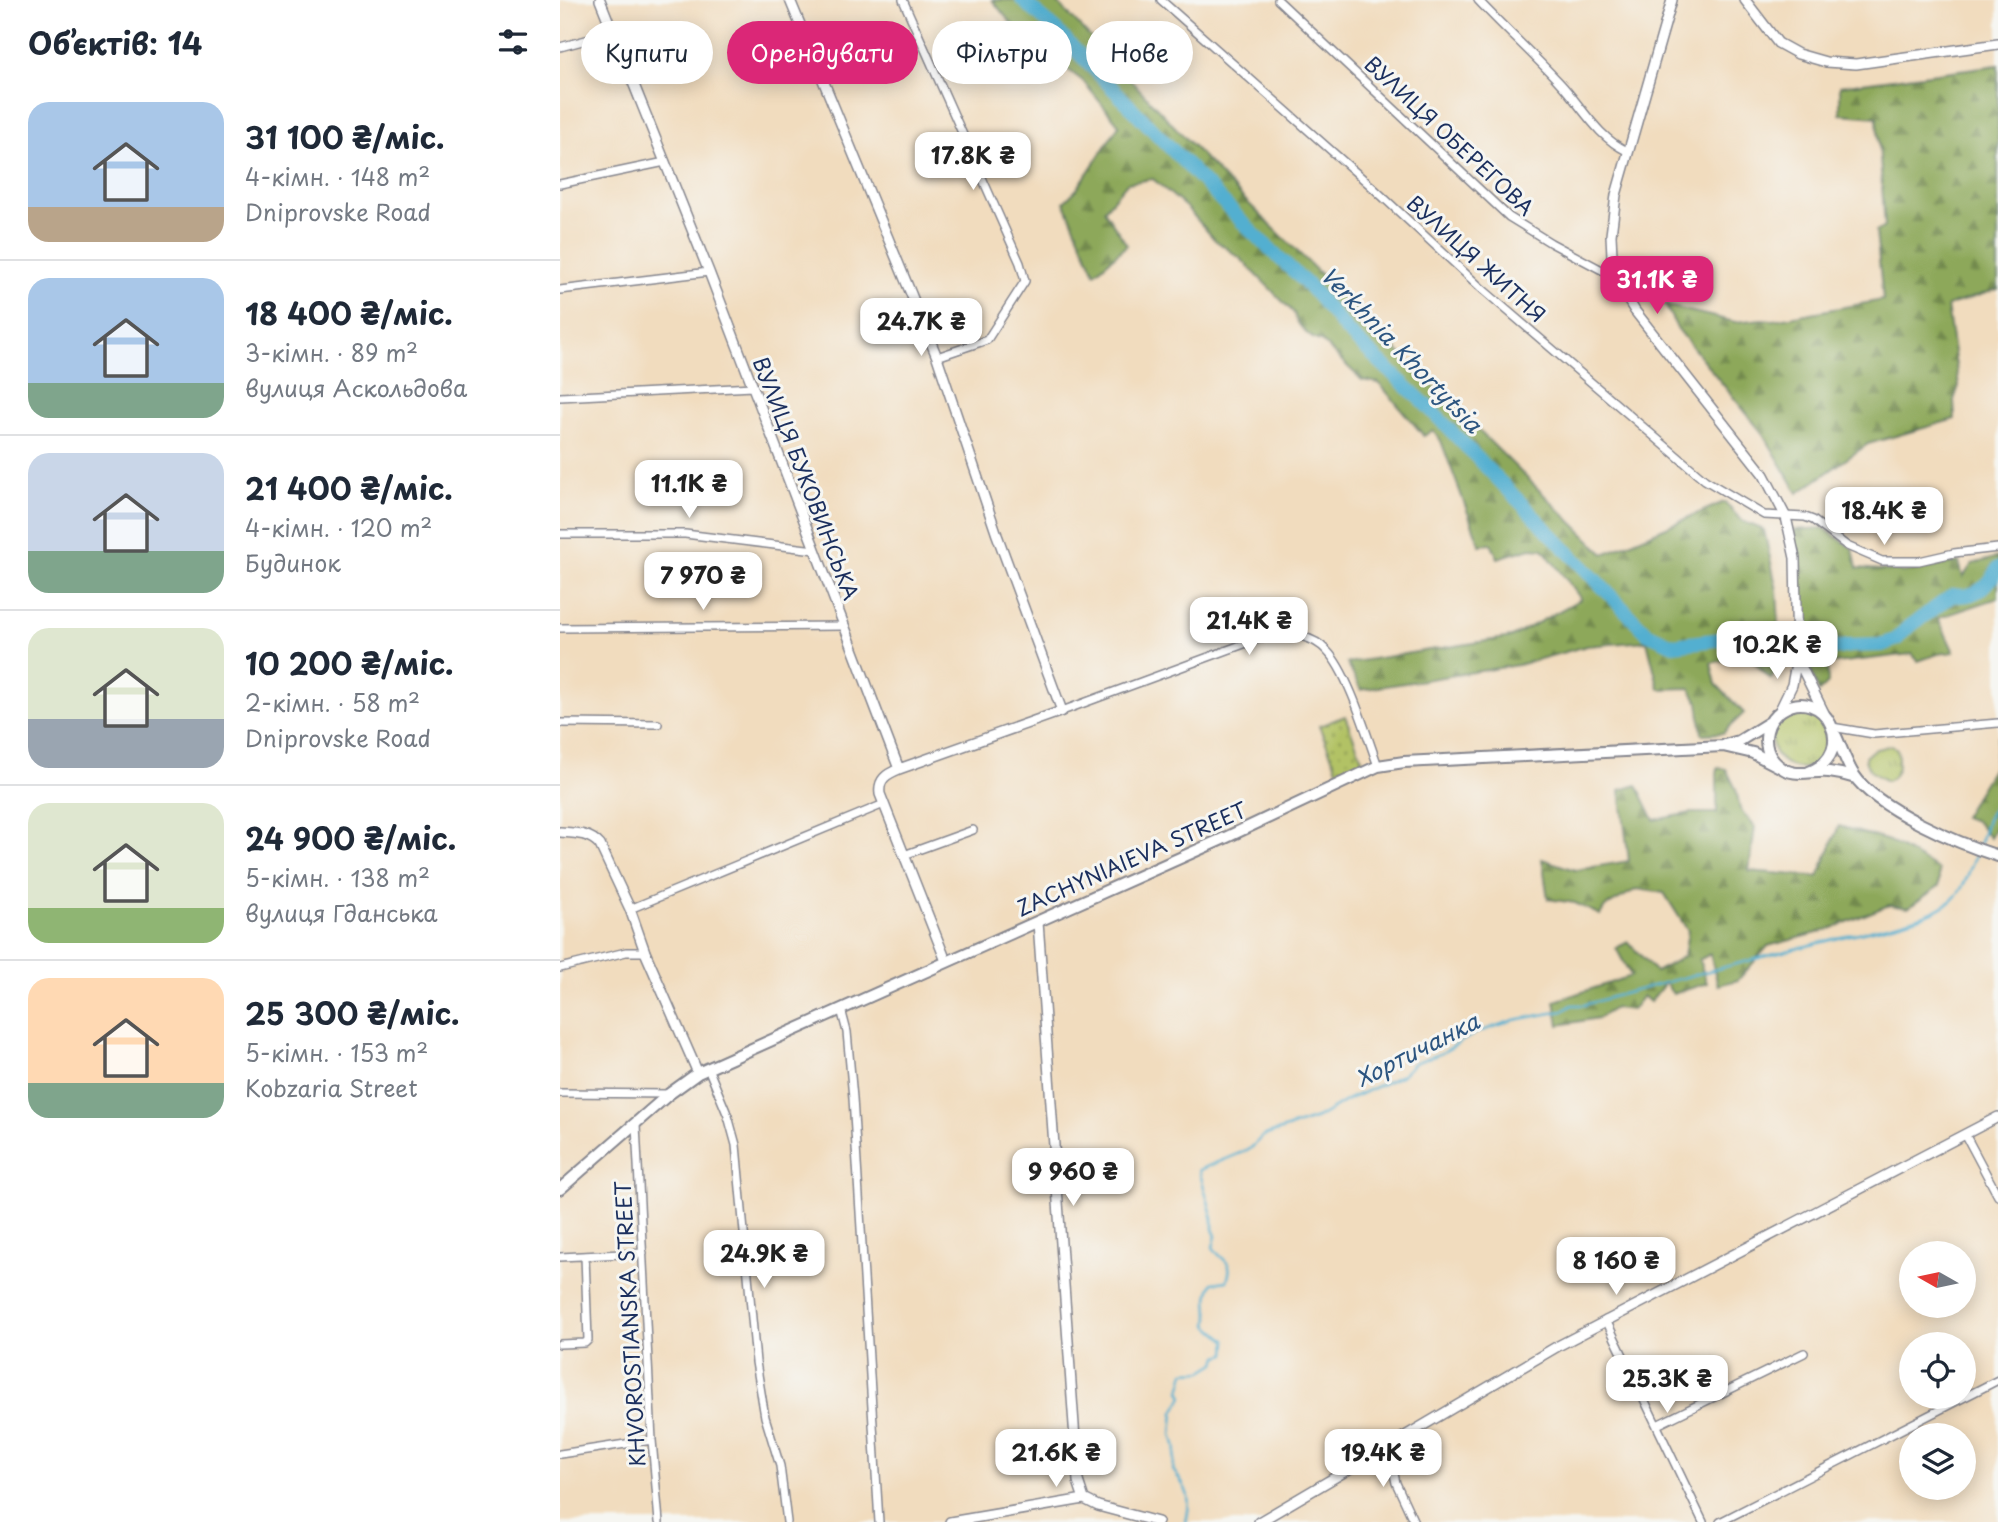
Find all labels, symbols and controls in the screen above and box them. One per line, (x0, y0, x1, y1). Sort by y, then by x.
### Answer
text: Об’єктів: 14 (28, 20, 202, 65)
chip: Купити (581, 21, 713, 84)
chip: Орендувати (727, 21, 918, 84)
chip: Фільтри (932, 21, 1072, 84)
chip: Нове (1086, 21, 1193, 84)
icon: filters (494, 23, 532, 61)
street label: ВУЛИЦЯ ОБЕРЕГОВА (1358, 48, 1542, 222)
text: 31 100 ₴/міс. (245, 114, 445, 159)
icon: home (84, 130, 168, 214)
pin: 17.8K ₴ (908, 132, 1038, 192)
text: 17.8K ₴ (931, 137, 1015, 172)
text: 4-кімн. · 148 m² (245, 159, 430, 194)
street label: ВУЛИЦЯ ЖИТНЯ (1400, 187, 1554, 329)
text: Dniprovske Road (245, 194, 431, 229)
pin: 31.1K ₴ (1592, 256, 1722, 316)
water label: Verkhnia Khortytsia (1313, 258, 1492, 441)
text: 31.1K ₴ (1616, 261, 1698, 296)
text: 18 400 ₴/міс. (245, 290, 453, 335)
pin: 24.7K ₴ (856, 298, 986, 358)
text: 24.7K ₴ (876, 303, 966, 338)
icon: home (84, 306, 168, 390)
text: 3-кімн. · 89 m² (245, 335, 418, 370)
street label: ВУЛИЦЯ БУКОВИНСЬКА (746, 352, 868, 604)
text: вулиця Аскольдова (245, 370, 467, 405)
pin: 11.1K ₴ (624, 461, 754, 520)
text: 21 400 ₴/міс. (245, 465, 453, 510)
text: 11.1K ₴ (651, 465, 727, 500)
icon: home (84, 481, 168, 565)
pin: 18.4K ₴ (1819, 488, 1949, 547)
text: 18.4K ₴ (1841, 492, 1927, 527)
text: 4-кімн. · 120 m² (245, 510, 432, 545)
text: Будинок (245, 545, 341, 580)
pin: 7 970 ₴ (638, 552, 768, 612)
text: 7 970 ₴ (660, 557, 746, 592)
pin: 21.4K ₴ (1184, 598, 1314, 657)
text: 21.4K ₴ (1206, 602, 1292, 637)
pin: 10.2K ₴ (1712, 622, 1842, 681)
text: 10.2K ₴ (1733, 626, 1821, 661)
text: 10 200 ₴/міс. (245, 640, 453, 685)
icon: home (84, 656, 168, 740)
text: 2-кімн. · 58 m² (245, 685, 420, 720)
text: Dniprovske Road (245, 720, 431, 755)
street label: ZACHYNIAIEVA STREET (1011, 792, 1252, 923)
text: 24 900 ₴/міс. (245, 815, 456, 860)
icon: home (84, 831, 168, 915)
text: 5-кімн. · 138 m² (245, 860, 430, 895)
text: вулиця Гданська (245, 895, 438, 930)
text: 25 300 ₴/міс. (245, 990, 460, 1035)
water label: Хортичанка (1349, 1003, 1486, 1095)
icon: home (84, 1006, 168, 1090)
text: 5-кімн. · 153 m² (245, 1035, 428, 1070)
text: Kobzaria Street (245, 1070, 418, 1105)
pin: 9 960 ₴ (1008, 1148, 1138, 1208)
text: 9 960 ₴ (1028, 1153, 1118, 1188)
street label: KHVOROSTIANSKA STREET (605, 1180, 652, 1468)
pin: 24.9K ₴ (699, 1230, 829, 1290)
text: 24.9K ₴ (720, 1235, 808, 1270)
pin: 8 160 ₴ (1551, 1238, 1681, 1297)
north arrow (1899, 1241, 1976, 1318)
map controls (1899, 1241, 1976, 1500)
text: 8 160 ₴ (1573, 1242, 1659, 1277)
button: locate (1899, 1332, 1976, 1409)
pin: 25.3K ₴ (1602, 1356, 1732, 1415)
text: 25.3K ₴ (1622, 1360, 1712, 1395)
button: layers (1899, 1423, 1976, 1500)
pin: 21.6K ₴ (991, 1430, 1121, 1489)
pin: 19.4K ₴ (1318, 1430, 1448, 1489)
text: 21.6K ₴ (1011, 1434, 1101, 1469)
text: 19.4K ₴ (1341, 1434, 1425, 1469)

